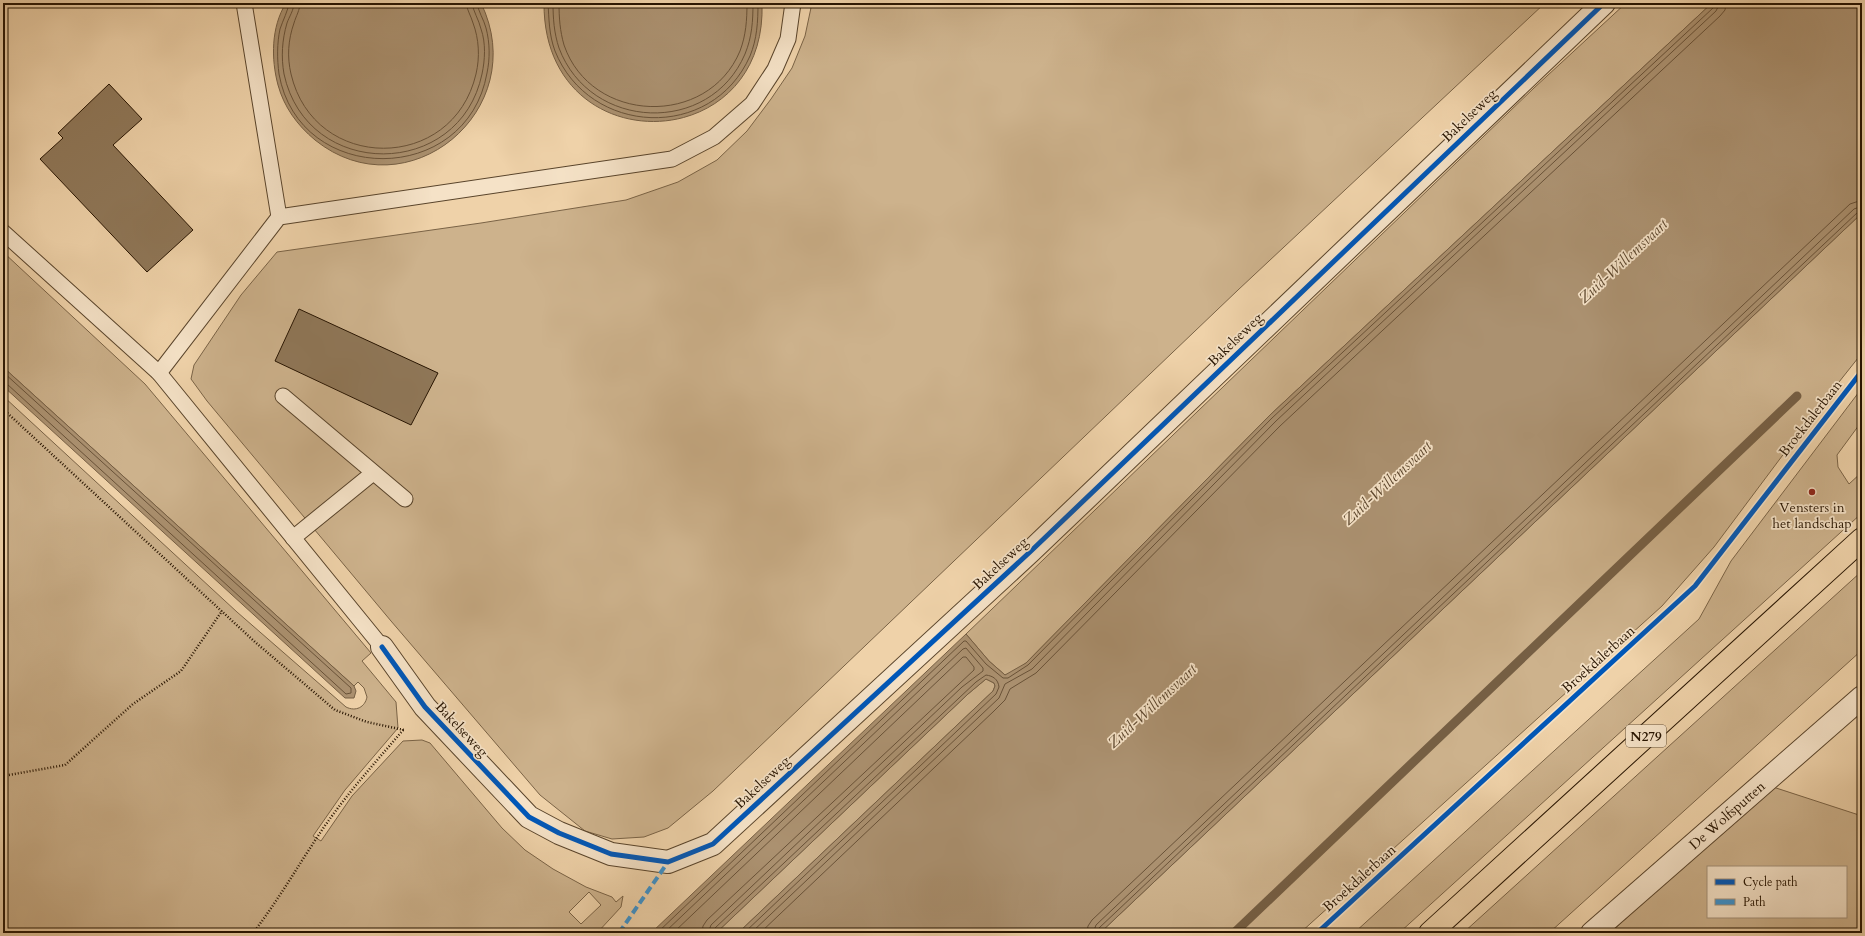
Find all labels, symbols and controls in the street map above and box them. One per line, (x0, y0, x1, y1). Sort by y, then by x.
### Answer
street label: Bakelseweg (1438, 84, 1501, 146)
water label: Zuid-Willemsvaart (1574, 214, 1672, 308)
street label: Bakelseweg (1204, 308, 1267, 370)
street label: Broekdalerbaan (1775, 376, 1846, 460)
water label: Zuid-Willemsvaart (1338, 436, 1436, 530)
marker: Vensters in het landschap (1807, 487, 1817, 497)
place label: Vensters in het landschap (1772, 498, 1852, 533)
street label: Bakelseweg (968, 533, 1032, 594)
street label: Broekdalerbaan (1558, 621, 1639, 697)
water label: Zuid-Willemsvaart (1103, 659, 1201, 753)
street label: Bakelseweg (431, 697, 492, 761)
road number: N279 (1626, 725, 1666, 747)
street label: Bakelseweg (730, 752, 794, 813)
street label: De Wolfsputten (1685, 777, 1769, 854)
street label: Broekdalerbaan (1319, 840, 1400, 916)
legend (1707, 866, 1847, 918)
text: Cycle path (1743, 874, 1798, 890)
text: Path (1743, 894, 1766, 910)

